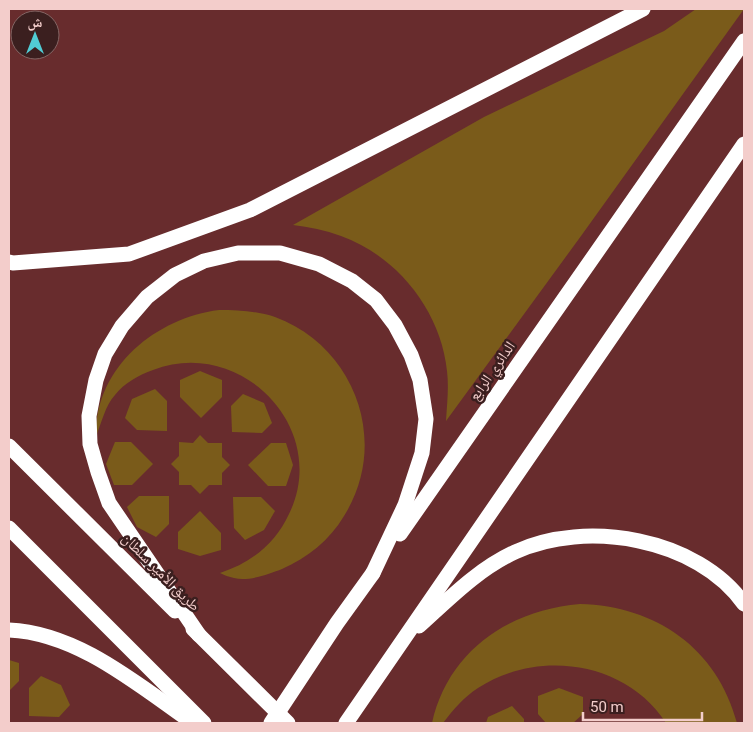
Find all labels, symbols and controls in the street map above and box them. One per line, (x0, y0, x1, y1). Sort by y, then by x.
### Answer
north arrow (10, 10, 60, 60)
text: ش (28, 14, 43, 31)
street label: الدائري الرابع (465, 338, 521, 406)
street label: طريق الأمير سلطان (117, 529, 204, 616)
scale bar (583, 690, 702, 722)
text: 50 m (590, 698, 624, 716)

